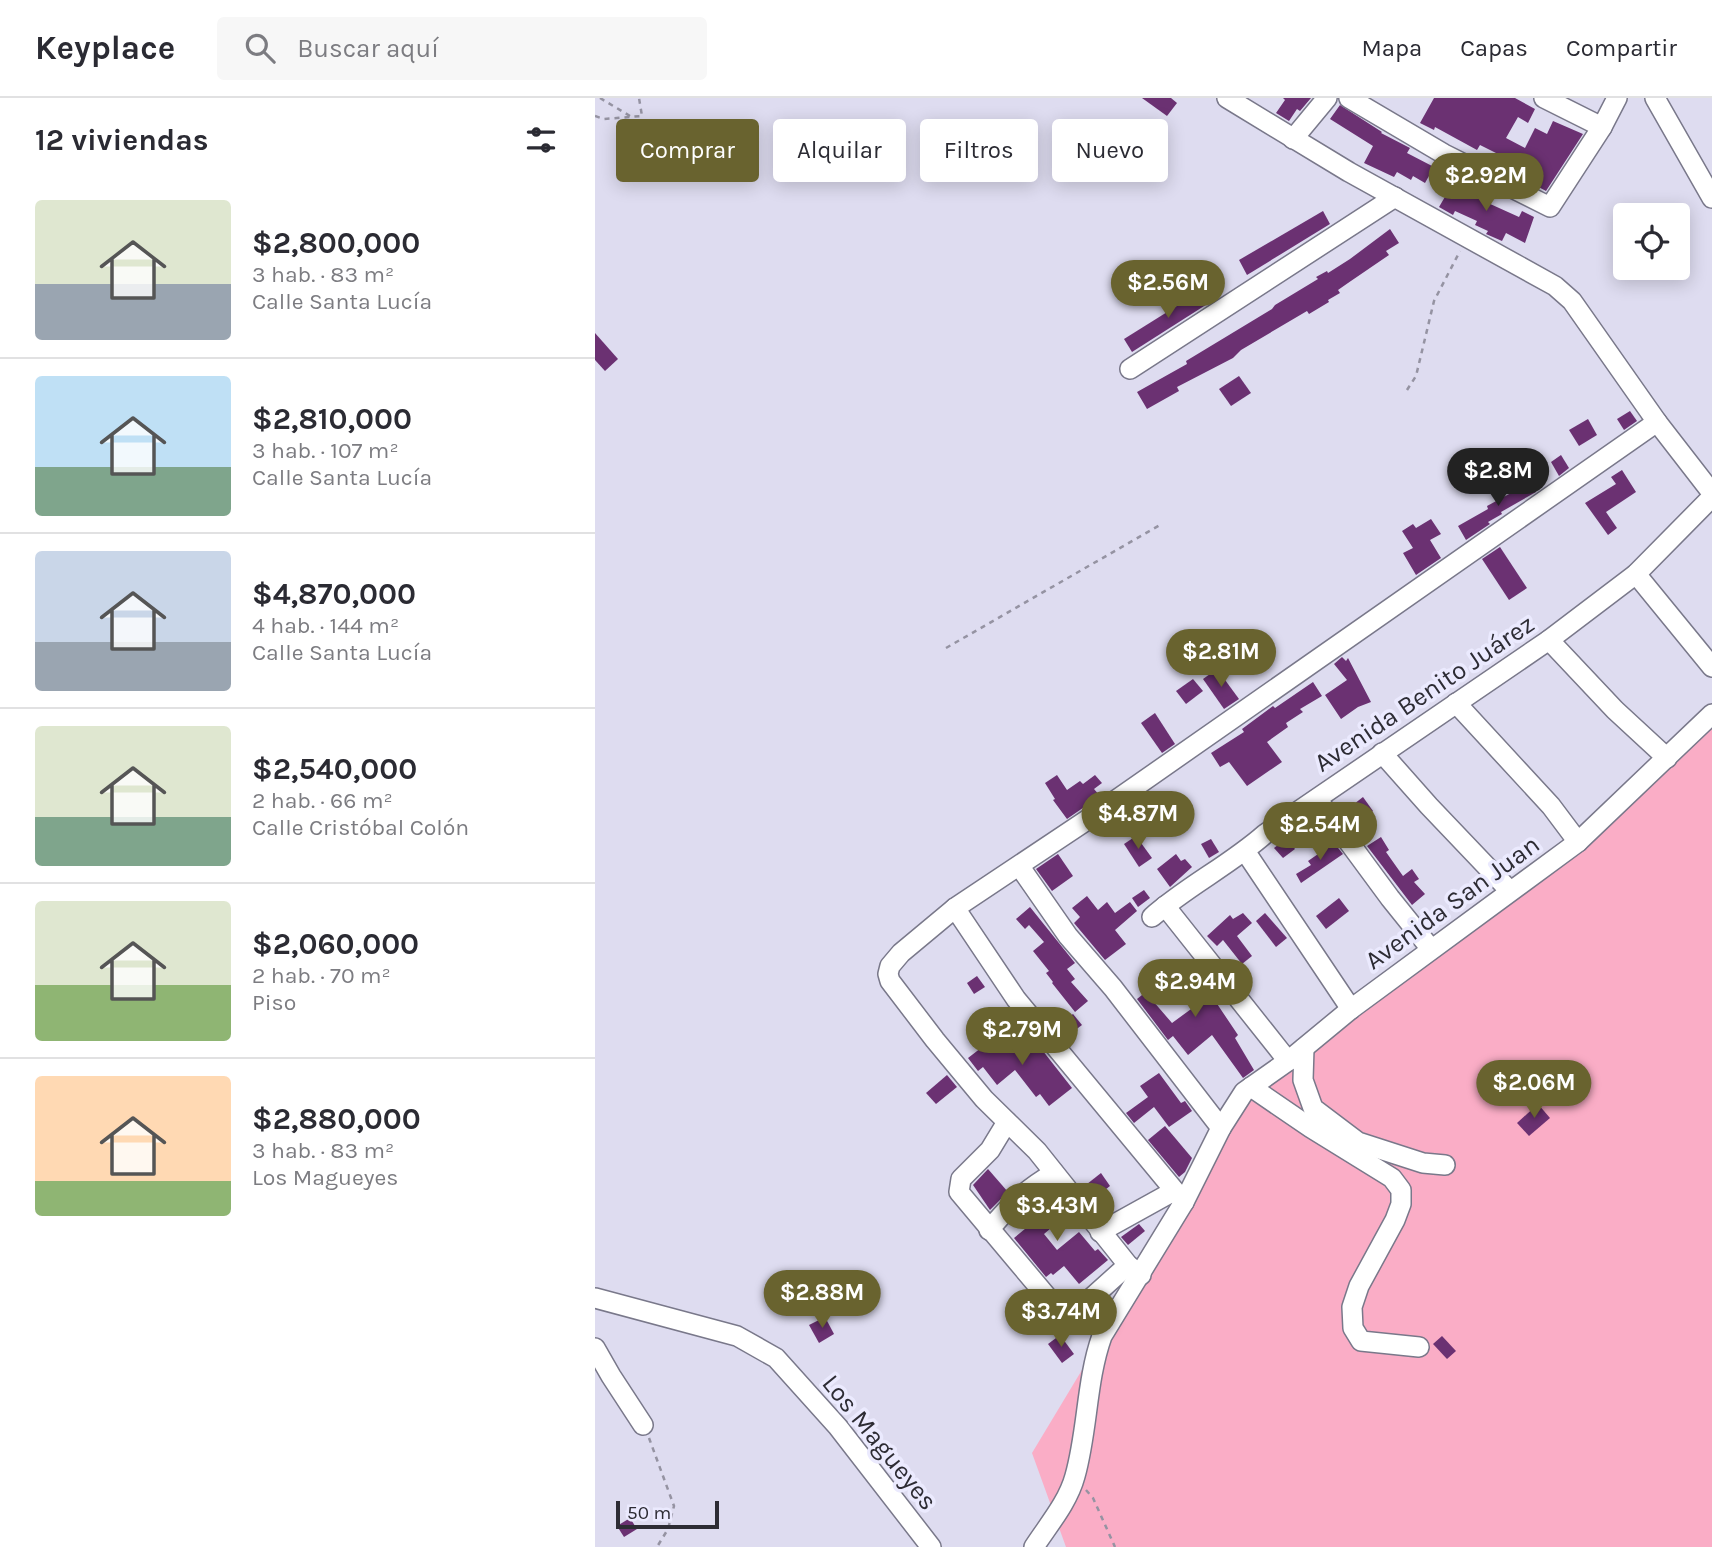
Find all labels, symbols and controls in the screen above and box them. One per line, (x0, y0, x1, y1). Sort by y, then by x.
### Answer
search box (217, 17, 707, 80)
text: Keyplace (35, 29, 175, 67)
icon: search (241, 29, 279, 67)
text: Buscar aquí (297, 33, 439, 64)
text: Mapa (1361, 34, 1422, 62)
text: Capas (1460, 34, 1528, 62)
text: Compartir (1566, 34, 1677, 62)
chip: Comprar (616, 119, 759, 182)
chip: Alquilar (773, 119, 906, 182)
chip: Filtros (920, 119, 1038, 182)
chip: Nuevo (1052, 119, 1168, 182)
icon: filters (522, 121, 560, 159)
text: 12 viviendas (35, 122, 209, 158)
pin: $2.92M (1429, 153, 1543, 213)
text: $2.92M (1445, 162, 1527, 189)
map controls (1613, 203, 1690, 280)
button: locate (1613, 203, 1690, 280)
text: $2,800,000 (252, 225, 420, 261)
icon: home (91, 228, 175, 312)
pin: $2.56M (1111, 260, 1225, 320)
text: 3 hab. · 83 m² (252, 261, 394, 288)
text: $2.56M (1127, 269, 1209, 296)
text: Calle Santa Lucía (252, 288, 432, 315)
text: $2,810,000 (252, 401, 412, 437)
icon: home (91, 404, 175, 488)
text: 3 hab. · 107 m² (252, 437, 399, 464)
pin: $2.8M (1449, 448, 1547, 508)
text: $2.8M (1463, 457, 1533, 484)
text: Calle Santa Lucía (252, 464, 432, 491)
text: $4,870,000 (252, 576, 416, 612)
icon: home (91, 579, 175, 663)
street label: Avenida Benito Juárez (1308, 608, 1540, 779)
text: 4 hab. · 144 m² (252, 612, 399, 639)
pin: $2.81M (1164, 630, 1278, 689)
text: $2.81M (1182, 638, 1260, 665)
text: Calle Santa Lucía (252, 639, 432, 666)
text: $2,540,000 (252, 751, 417, 787)
icon: home (91, 754, 175, 838)
text: 2 hab. · 66 m² (252, 787, 393, 814)
pin: $4.87M (1081, 792, 1195, 851)
text: $4.87M (1098, 800, 1178, 827)
pin: $2.54M (1263, 802, 1377, 862)
text: $2.54M (1279, 811, 1361, 838)
text: Calle Cristóbal Colón (252, 814, 469, 841)
street label: Avenida San Juan (1359, 829, 1546, 976)
text: $2,060,000 (252, 926, 419, 962)
icon: home (91, 929, 175, 1013)
pin: $2.94M (1138, 960, 1252, 1019)
text: 2 hab. · 70 m² (252, 962, 391, 989)
text: $2.94M (1154, 968, 1236, 995)
text: Piso (252, 989, 296, 1016)
pin: $2.79M (965, 1007, 1079, 1067)
text: $2.79M (982, 1016, 1062, 1043)
pin: $2.06M (1477, 1060, 1591, 1120)
text: $2.06M (1492, 1069, 1576, 1096)
text: $2,880,000 (252, 1101, 421, 1137)
icon: home (91, 1104, 175, 1188)
text: 3 hab. · 83 m² (252, 1137, 394, 1164)
text: Los Magueyes (252, 1164, 398, 1191)
pin: $3.43M (1000, 1184, 1114, 1243)
text: $3.43M (1015, 1192, 1099, 1219)
pin: $2.88M (765, 1270, 879, 1330)
text: $2.88M (780, 1279, 864, 1306)
pin: $3.74M (1004, 1290, 1118, 1349)
text: $3.74M (1021, 1298, 1101, 1325)
street label: Los Magueyes (816, 1368, 944, 1516)
scale bar (616, 1498, 719, 1530)
text: 50 m (627, 1502, 671, 1524)

